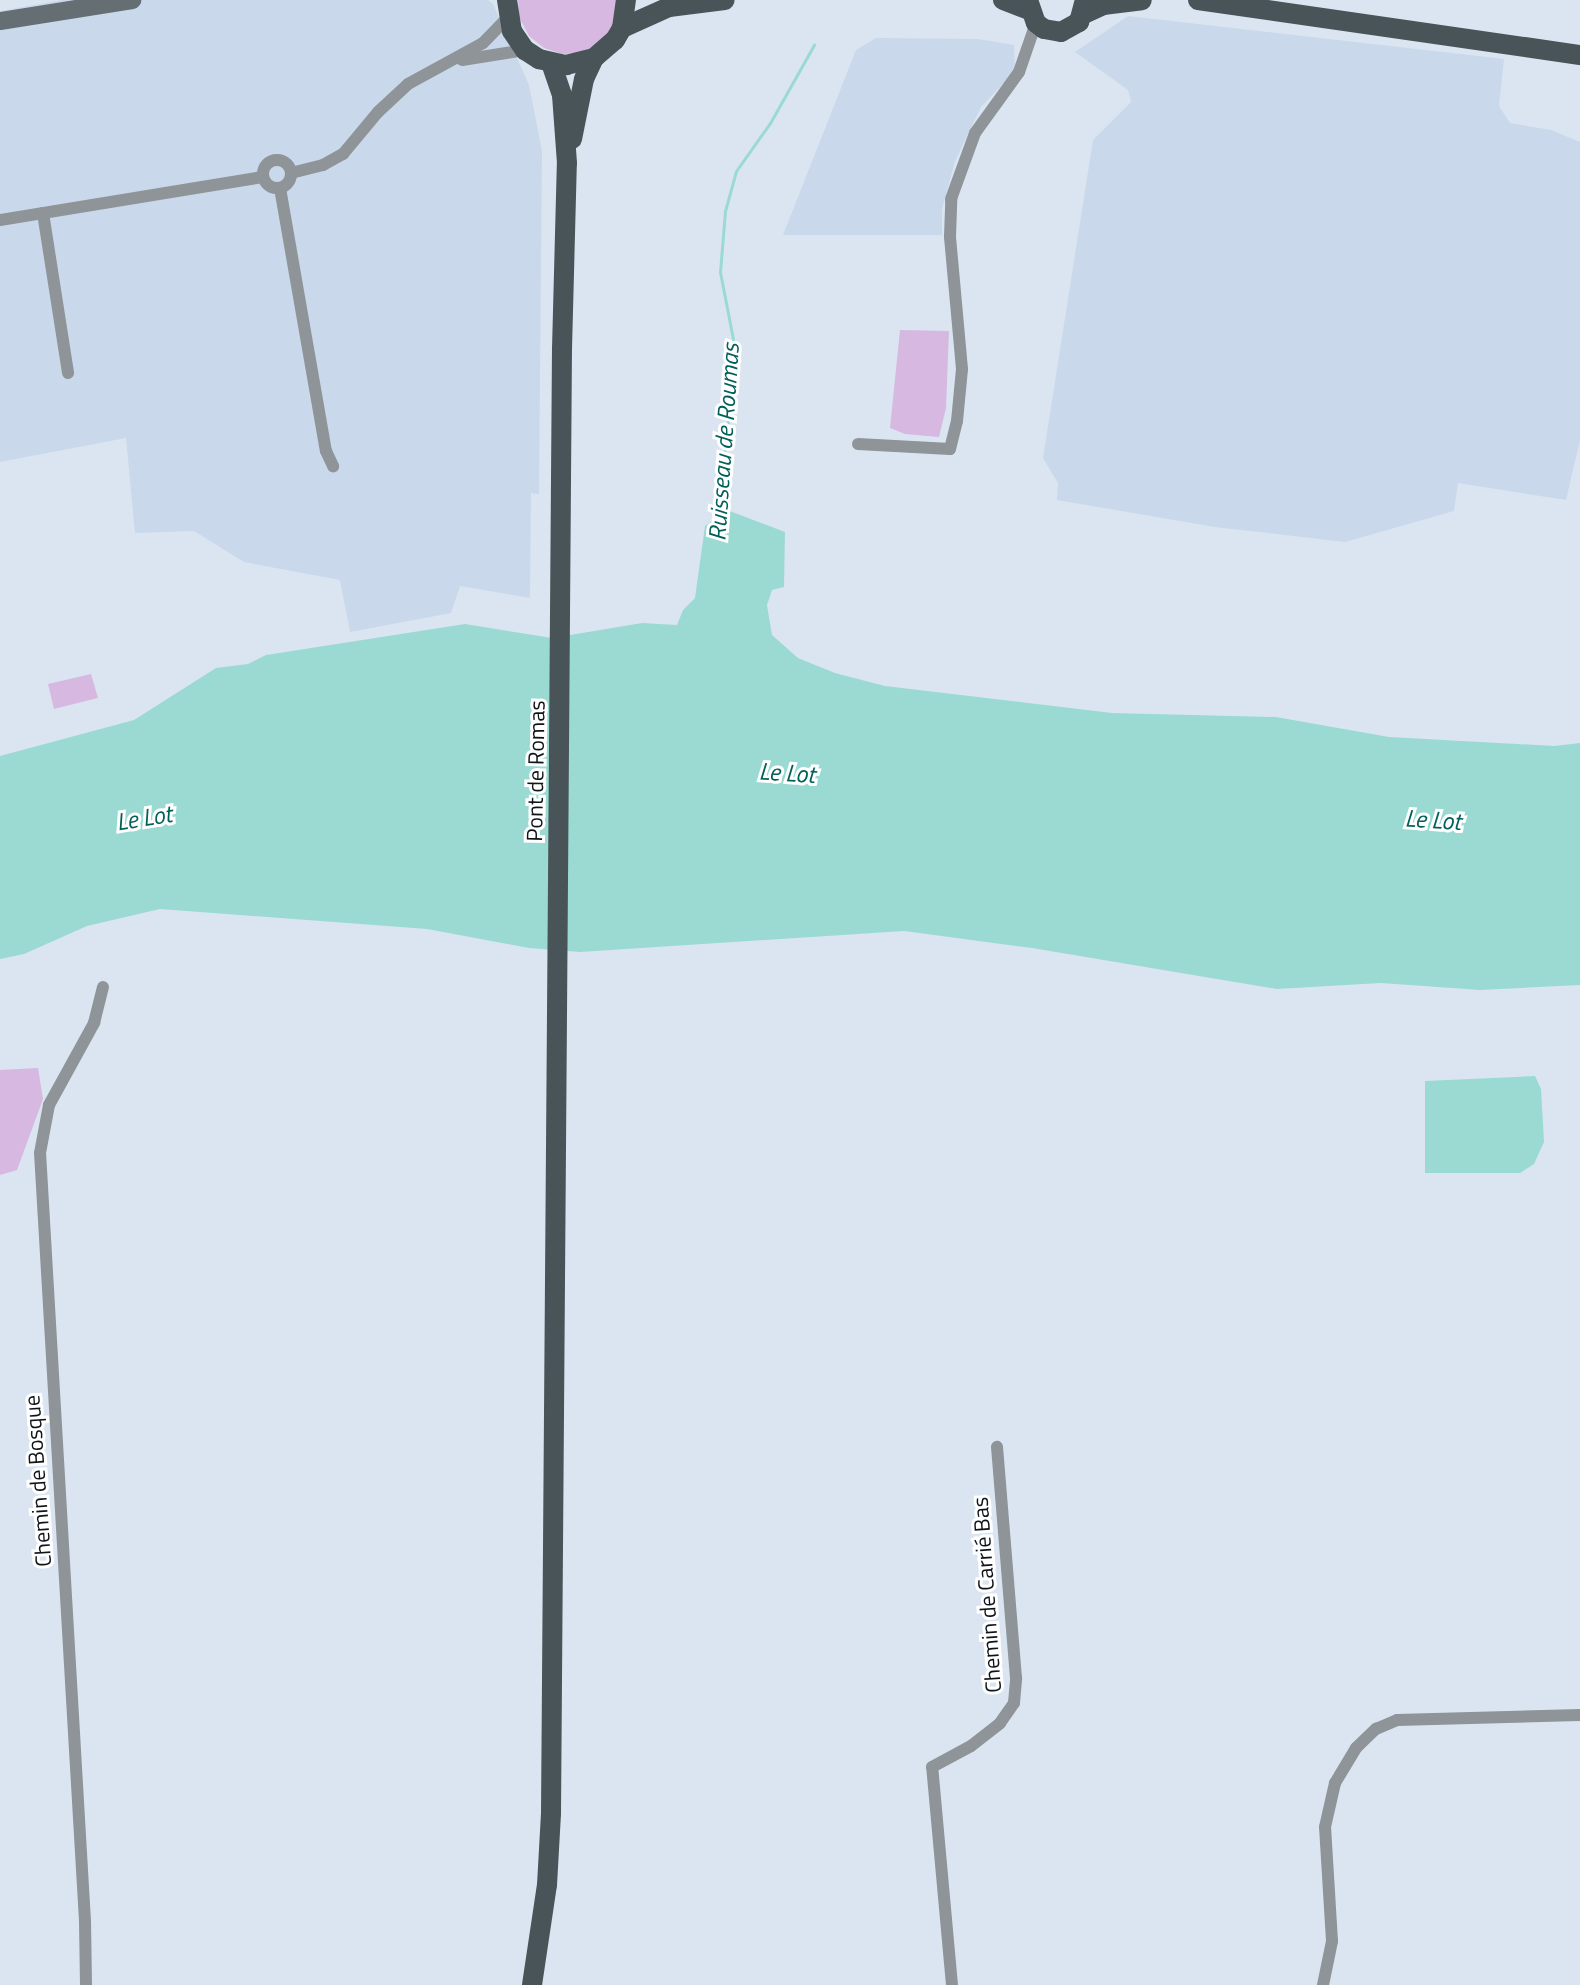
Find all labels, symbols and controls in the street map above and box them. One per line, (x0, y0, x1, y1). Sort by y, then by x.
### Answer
water label: Ruisseau de Roumas (703, 342, 745, 542)
street label: Pont de Romas (522, 700, 550, 842)
water label: Le Lot (758, 757, 816, 789)
water label: Le Lot (114, 799, 174, 837)
water label: Le Lot (1404, 804, 1462, 836)
street label: Chemin de Bosque (19, 1394, 57, 1568)
street label: Chemin de Carrié Bas (967, 1496, 1007, 1694)

